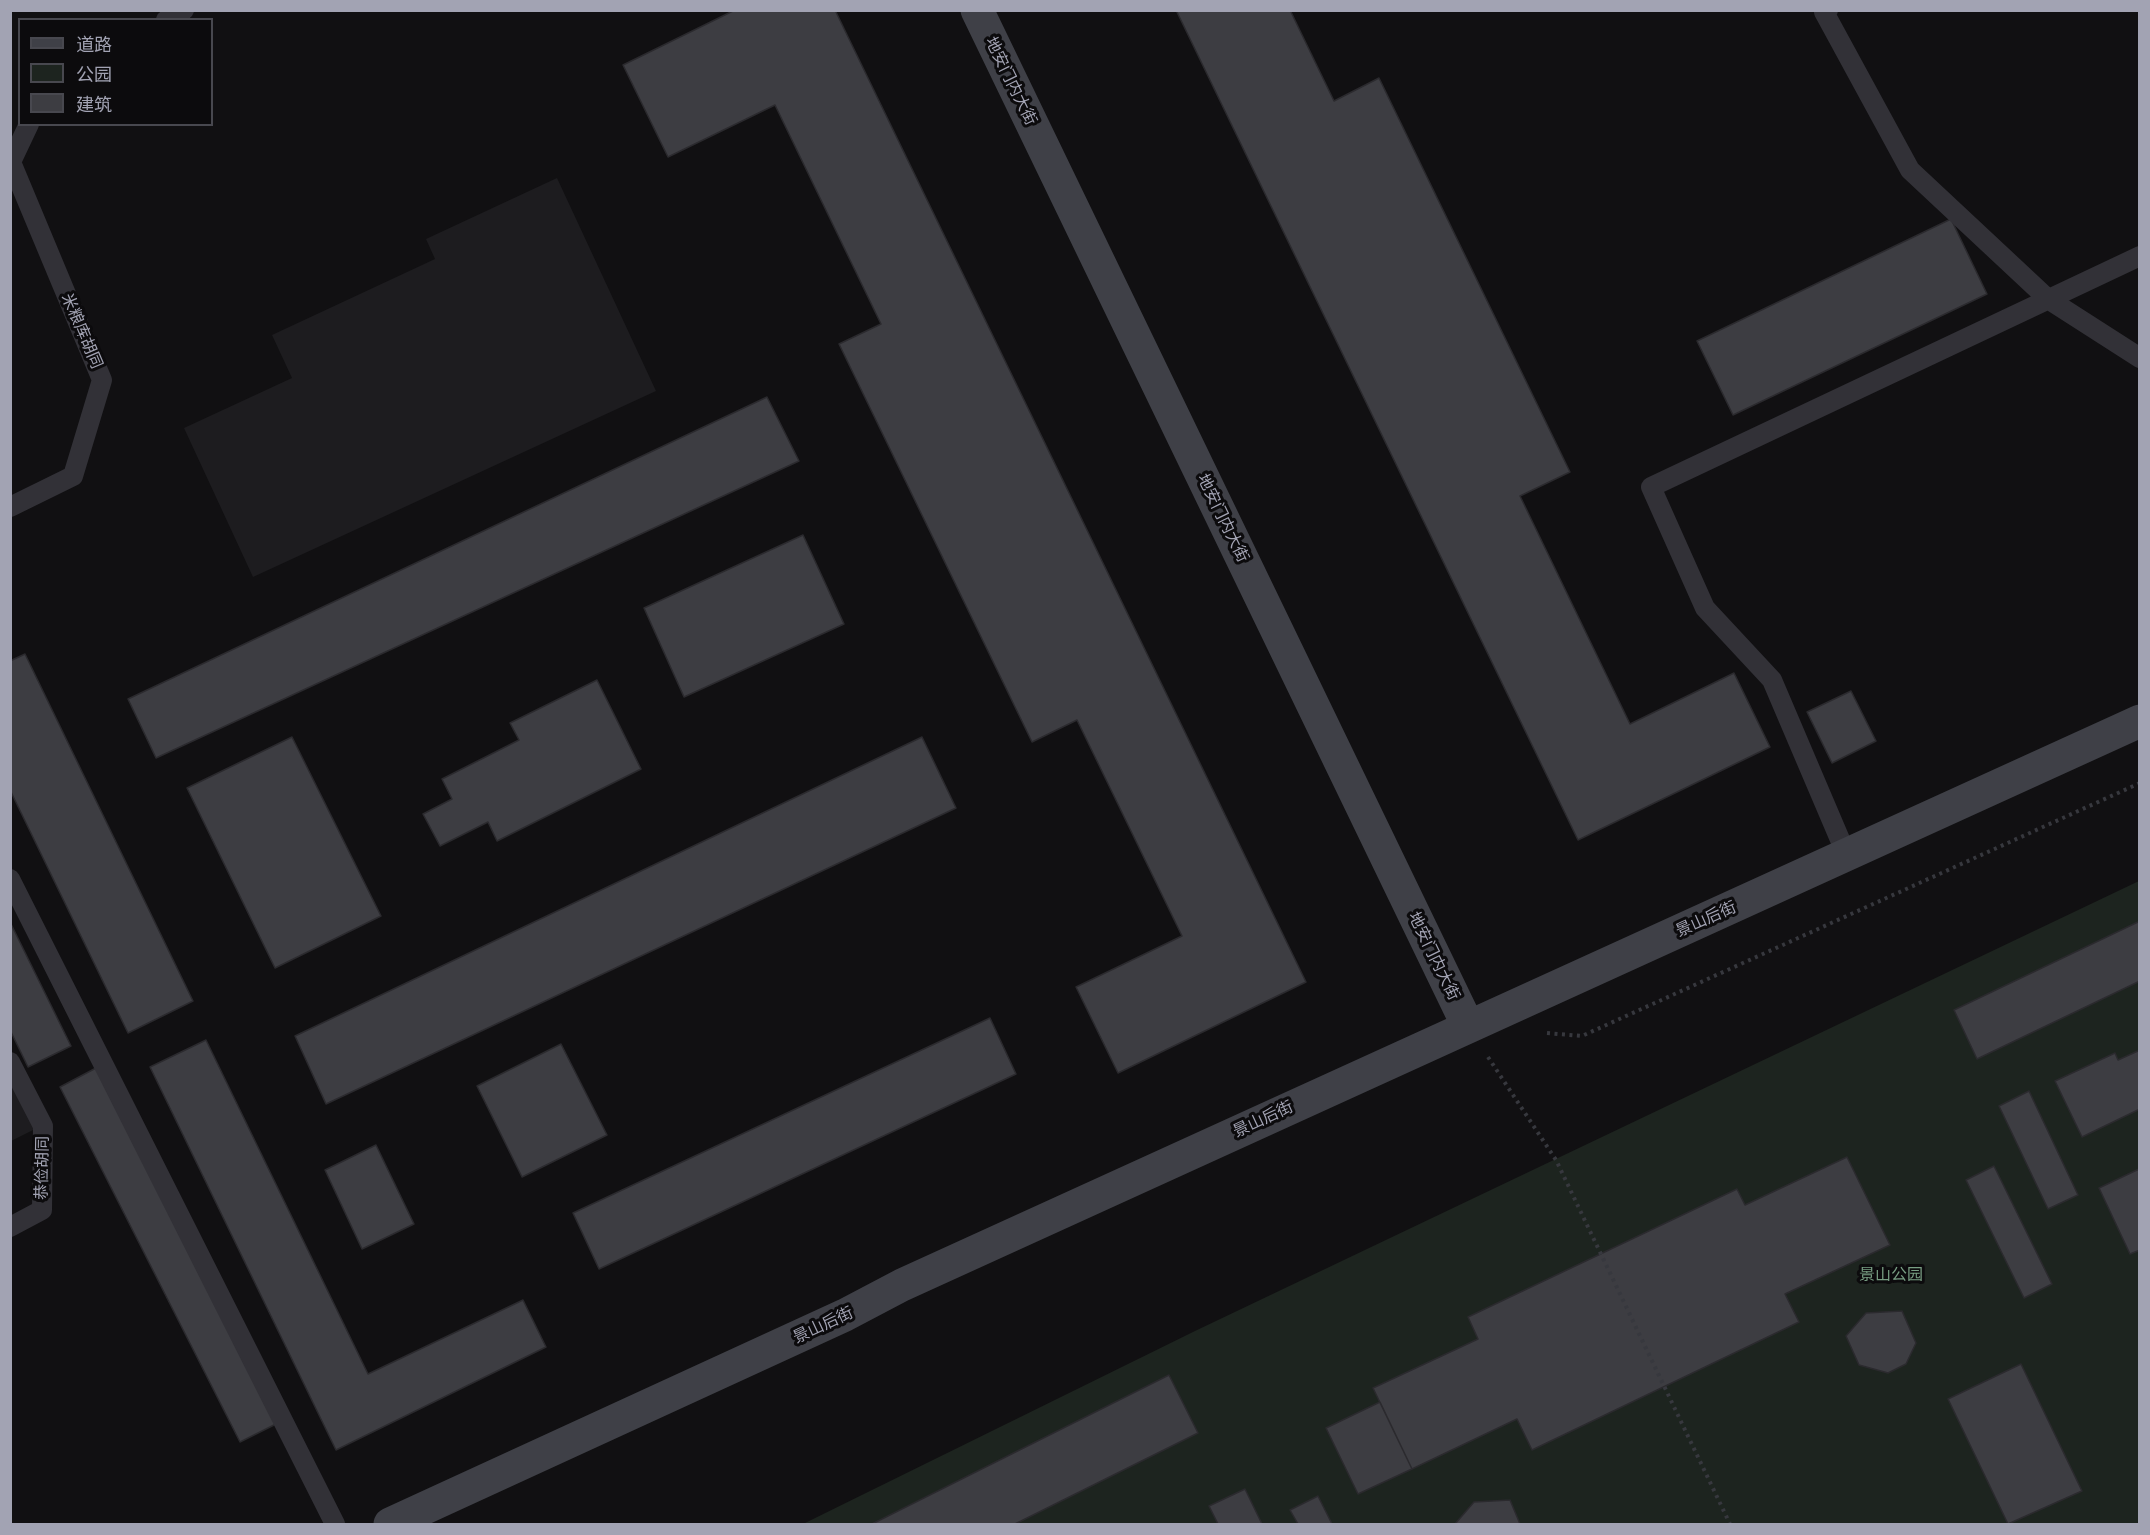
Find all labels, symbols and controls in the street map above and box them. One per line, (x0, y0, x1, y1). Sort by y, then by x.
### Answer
legend (18, 18, 213, 126)
text: 道路 (76, 33, 112, 55)
street label: 地安门内大街 (981, 34, 1041, 128)
text: 公园 (76, 63, 112, 85)
text: 建筑 (76, 93, 112, 115)
street label: 米粮库胡同 (58, 290, 106, 372)
street label: 地安门内大街 (1193, 471, 1253, 565)
street label: 景山后街 (1673, 897, 1739, 941)
street label: 地安门内大街 (1404, 909, 1464, 1003)
street label: 景山后街 (1230, 1097, 1296, 1141)
street label: 恭俭胡同 (32, 1136, 52, 1200)
park label: 景山公园 (1859, 1265, 1923, 1285)
street label: 景山后街 (790, 1303, 856, 1347)

